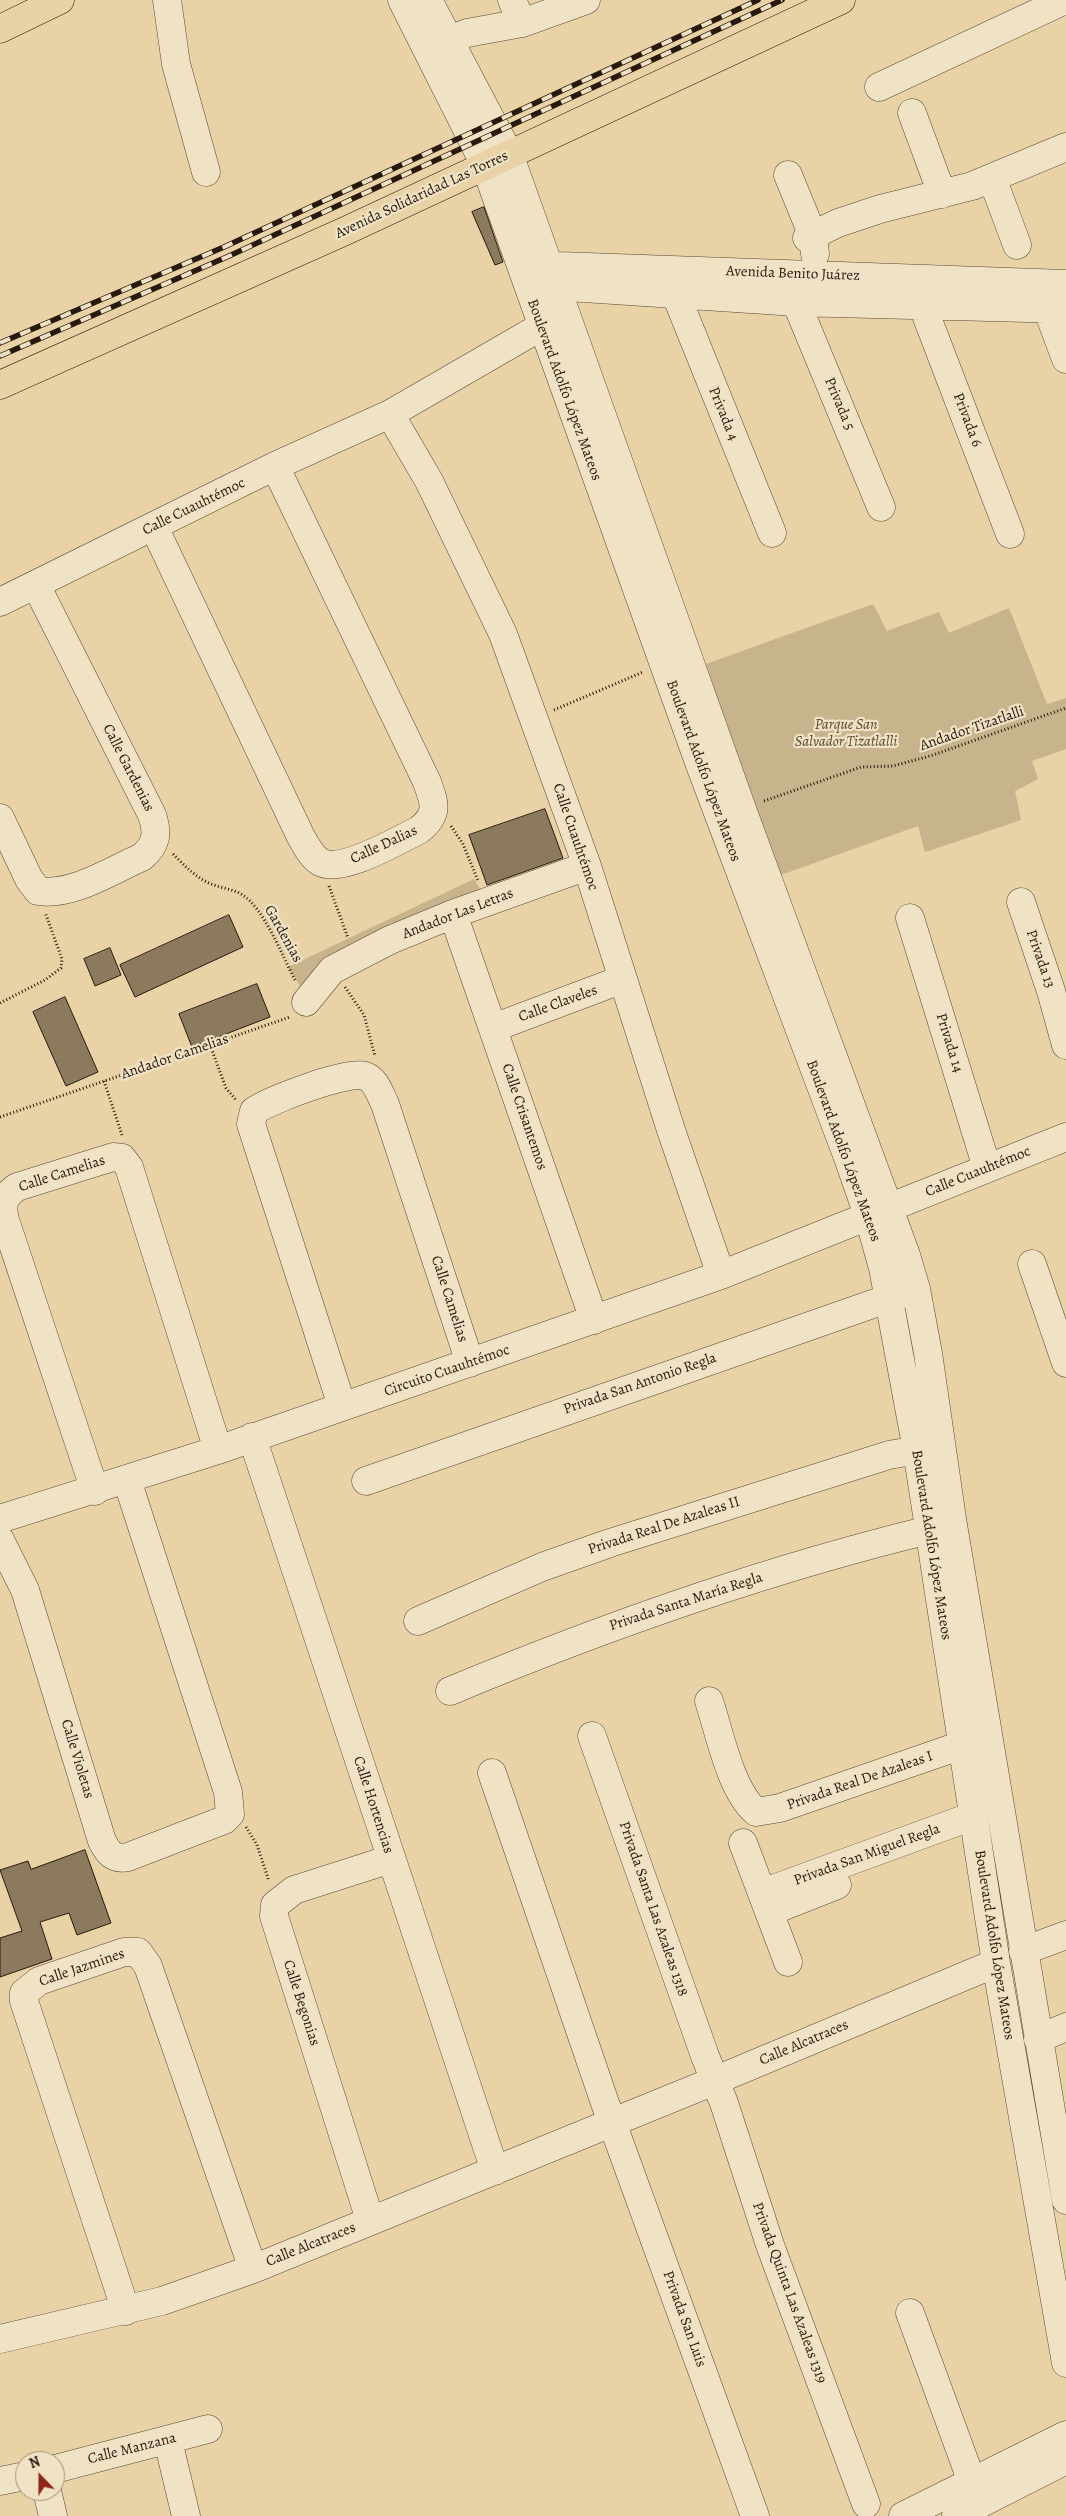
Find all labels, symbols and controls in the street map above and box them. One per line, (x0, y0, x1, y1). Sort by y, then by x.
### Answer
street label: Avenida Solidaridad Las Torres (333, 147, 511, 243)
street label: Avenida Benito Juárez (726, 263, 860, 285)
street label: Boulevard Adolfo López Mateos (523, 297, 605, 483)
street label: Privada 5 (820, 375, 858, 433)
street label: Privada 4 (704, 385, 742, 443)
street label: Privada 6 (948, 390, 986, 450)
street label: Calle Cuauhtémoc (140, 474, 248, 540)
street label: Boulevard Adolfo López Mateos (662, 678, 744, 864)
street label: Andador Tizatlalli (918, 703, 1026, 755)
park label: Parque San Salvador Tizatlalli (795, 716, 897, 751)
street label: Calle Gardenias (98, 721, 158, 815)
street label: Calle Cuauhtémoc (548, 781, 602, 893)
street label: Calle Dalias (348, 822, 420, 868)
street label: Andador Las Letras (400, 885, 516, 943)
street label: Gardenias (260, 902, 306, 966)
street label: Privada 13 (1022, 927, 1058, 991)
street label: Calle Claveles (516, 981, 600, 1027)
street label: Privada 14 (931, 1011, 967, 1075)
street label: Andador Camelias (119, 1030, 231, 1084)
street label: Boulevard Adolfo López Mateos (802, 1058, 884, 1244)
street label: Calle Crisantemos (497, 1061, 551, 1173)
street label: Calle Cuauhtémoc (923, 1143, 1033, 1201)
street label: Calle Camelias (16, 1152, 108, 1196)
street label: Calle Camelias (427, 1253, 471, 1345)
street label: Circuito Cuauhtémoc (382, 1341, 512, 1401)
street label: Privada San Antonio Regla (561, 1349, 719, 1419)
street label: Boulevard Adolfo López Mateos (907, 1449, 955, 1641)
street label: Privada Real De Azaleas II (586, 1493, 742, 1559)
street label: Privada Santa María Regla (607, 1569, 765, 1635)
street label: Calle Violetas (56, 1717, 98, 1801)
street label: Privada Real De Azaleas I (785, 1748, 935, 1814)
street label: Calle Hortencias (349, 1754, 397, 1856)
street label: Privada Santa Las Azaleas 1318 (615, 1819, 691, 1999)
street label: Privada San Miguel Regla (791, 1820, 943, 1890)
street label: Boulevard Adolfo López Mateos (970, 1849, 1018, 2041)
street label: Calle Jazmines (37, 1945, 127, 1991)
street label: Calle Begonias (279, 1958, 323, 2048)
street label: Calle Alcatraces (757, 2016, 851, 2070)
street label: Privada Quinta Las Azaleas 1319 (748, 2200, 830, 2386)
street label: Calle Alcatraces (264, 2219, 358, 2271)
street label: Privada San Luis (658, 2268, 710, 2370)
street label: Calle Manzana (86, 2429, 178, 2469)
north arrow (15, 2451, 65, 2501)
text: N (26, 2452, 43, 2473)

